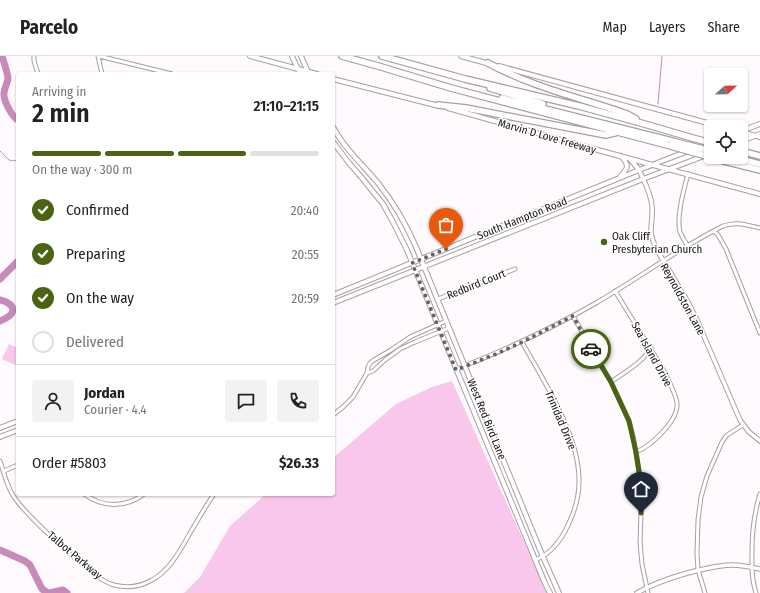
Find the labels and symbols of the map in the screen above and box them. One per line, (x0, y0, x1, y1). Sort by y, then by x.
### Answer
north arrow (704, 68, 748, 112)
street label: Marvin D Love Freeway (496, 116, 597, 157)
street label: South Hampton Road (475, 195, 569, 242)
pin (429, 208, 463, 249)
place label: Oak Cliff Presbyterian Church (612, 230, 702, 256)
marker: Oak Cliff Presbyterian Church (599, 237, 609, 247)
street label: Reynoldston Lane (657, 261, 708, 337)
street label: Redbird Court (445, 267, 508, 302)
street label: Sea Island Drive (628, 320, 675, 389)
courier (571, 329, 611, 369)
street label: West Red Bird Lane (464, 377, 509, 462)
street label: Trinidad Drive (542, 389, 579, 452)
pin (624, 472, 658, 513)
street label: Talbot Parkway (45, 529, 105, 582)

